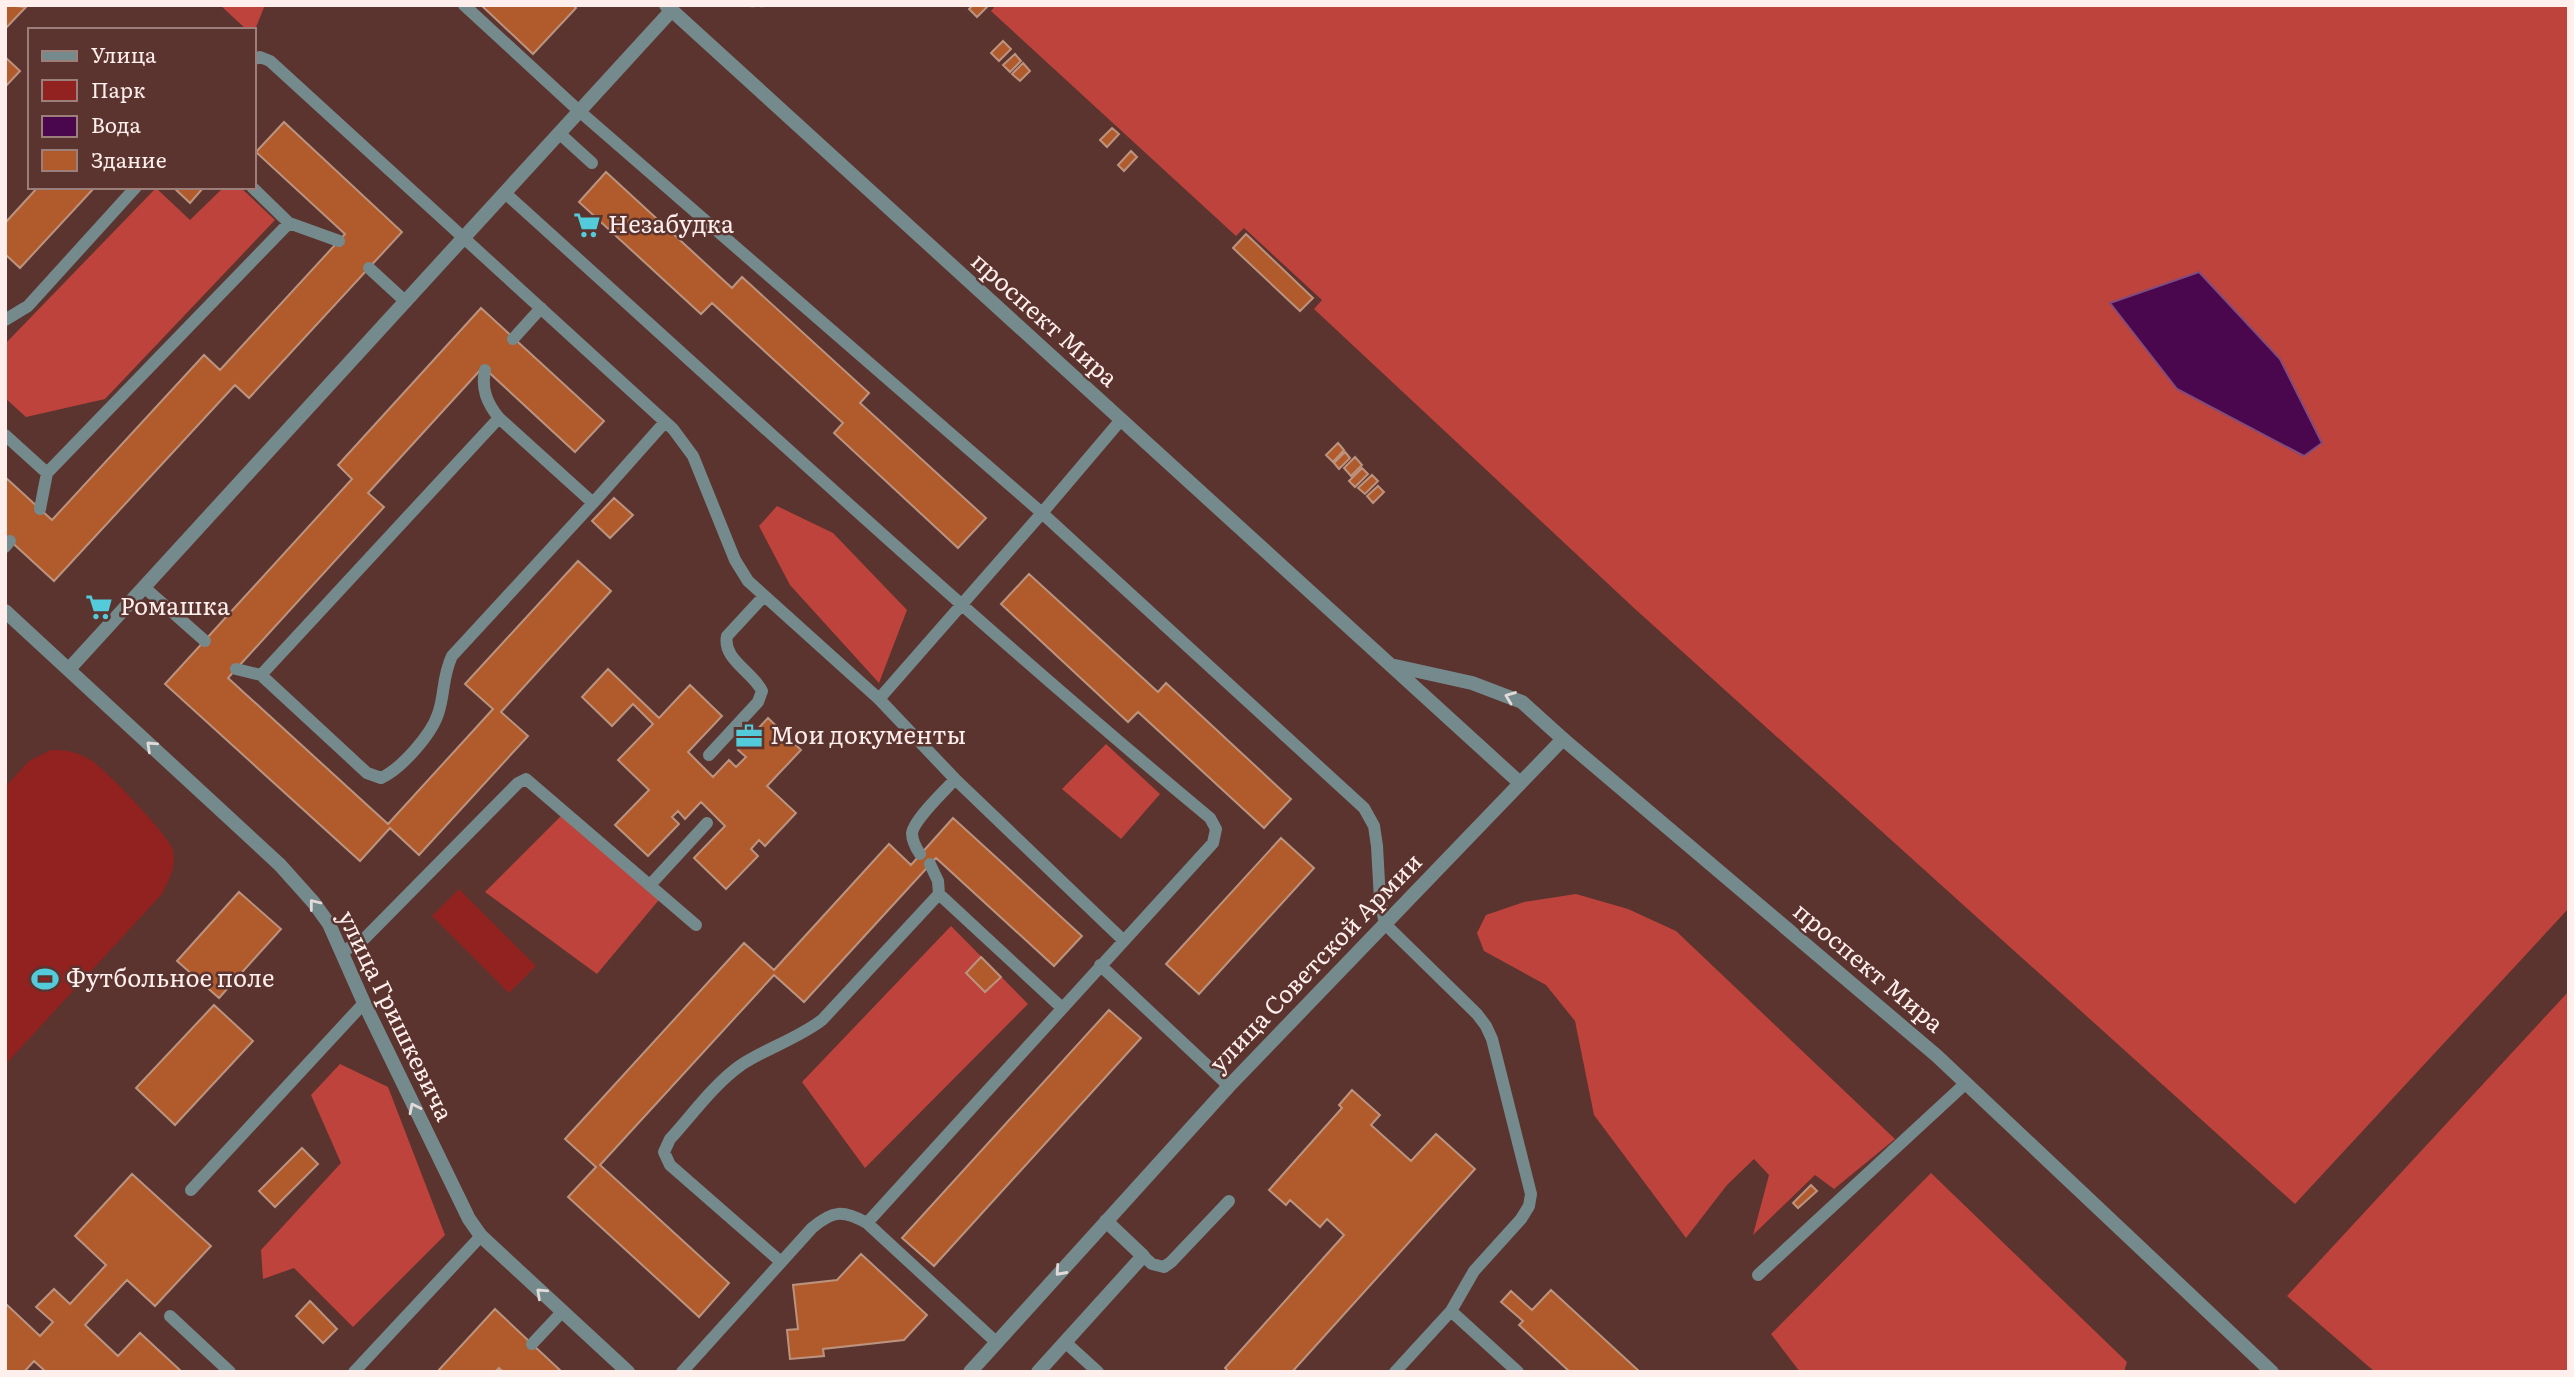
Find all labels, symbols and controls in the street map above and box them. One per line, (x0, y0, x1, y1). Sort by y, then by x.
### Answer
legend (28, 28, 256, 189)
text: Улица (91, 38, 157, 69)
text: Парк (91, 73, 146, 104)
text: Вода (91, 108, 142, 139)
text: Здание (91, 143, 167, 174)
place label: Незабудка (608, 205, 734, 240)
supermarket icon: Незабудка (572, 210, 602, 240)
street label: проспект Мира (965, 243, 1127, 394)
place label: Ромашка (120, 587, 230, 622)
supermarket icon: Ромашка (84, 592, 114, 622)
one-way arrow (1504, 691, 1516, 705)
place label: Мои документы (770, 716, 966, 751)
office icon: Мои документы (734, 721, 764, 751)
one-way arrow (146, 742, 159, 754)
street label: улица Советской Армии (1200, 844, 1429, 1079)
street label: проспект Мира (1787, 893, 1952, 1040)
one-way arrow (310, 899, 323, 912)
street label: улица Гришкевича (331, 904, 464, 1126)
place label: Футбольное поле (66, 959, 274, 994)
sports icon: Футбольное поле (30, 964, 60, 994)
one-way arrow (409, 1103, 423, 1115)
one-way arrow (1056, 1263, 1068, 1276)
one-way arrow (536, 1288, 549, 1301)

